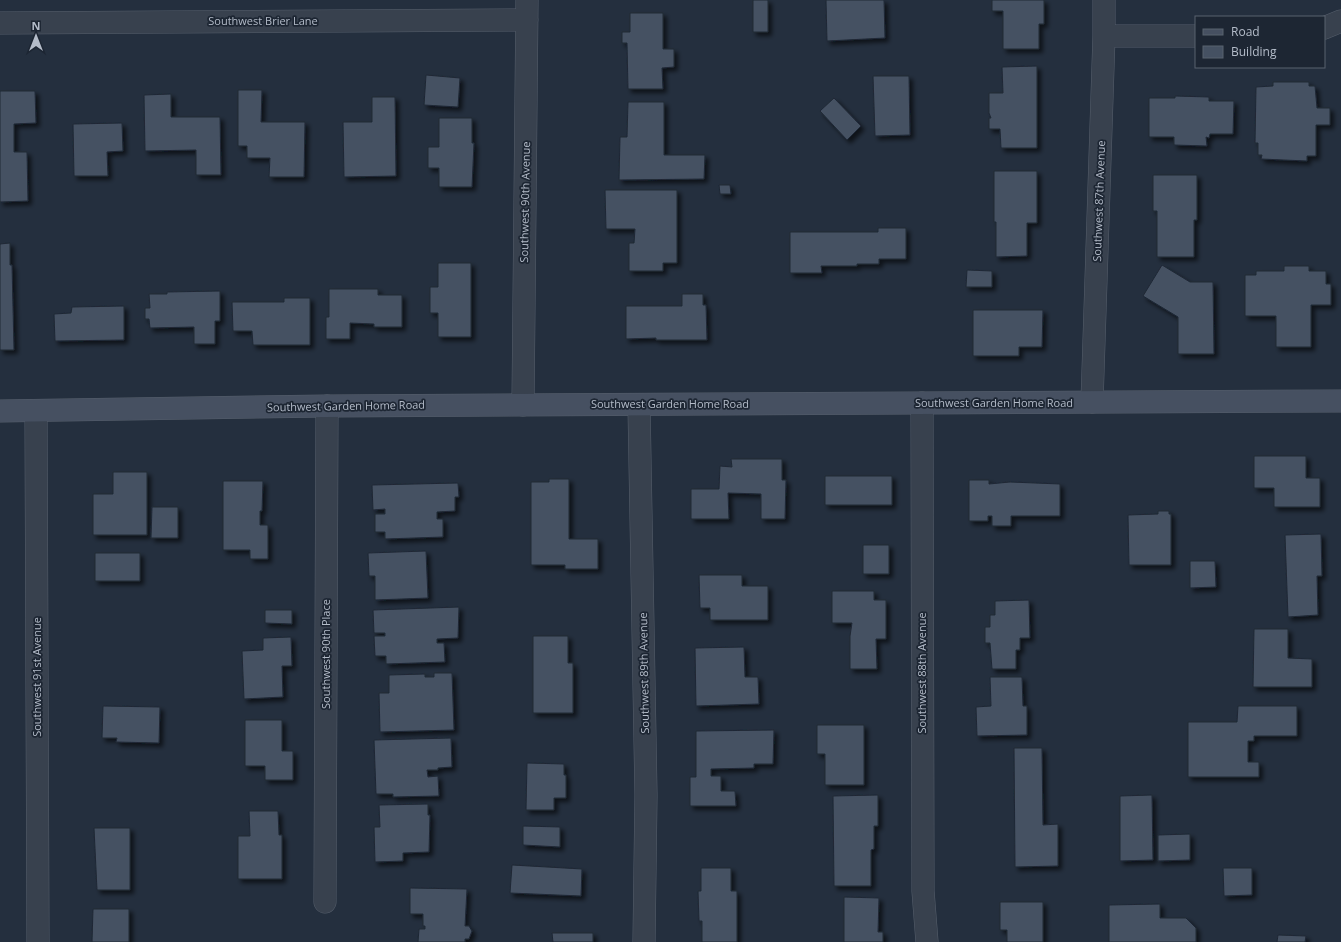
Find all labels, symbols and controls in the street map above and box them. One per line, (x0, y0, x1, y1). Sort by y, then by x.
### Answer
street label: Southwest Brier Lane (208, 13, 318, 28)
north arrow (16, 16, 56, 56)
legend (1195, 16, 1325, 68)
text: N (32, 18, 40, 33)
text: Road (1231, 23, 1260, 40)
text: Building (1231, 43, 1277, 60)
street label: Southwest 87th Avenue (1089, 140, 1108, 262)
street label: Southwest 90th Avenue (516, 141, 533, 263)
street label: Southwest Garden Home Road (915, 395, 1073, 410)
street label: Southwest Garden Home Road (591, 396, 749, 411)
street label: Southwest Garden Home Road (267, 397, 425, 414)
street label: Southwest 90th Place (318, 599, 333, 709)
street label: Southwest 89th Avenue (635, 612, 652, 734)
street label: Southwest 88th Avenue (914, 612, 929, 734)
street label: Southwest 91st Avenue (29, 617, 44, 737)

